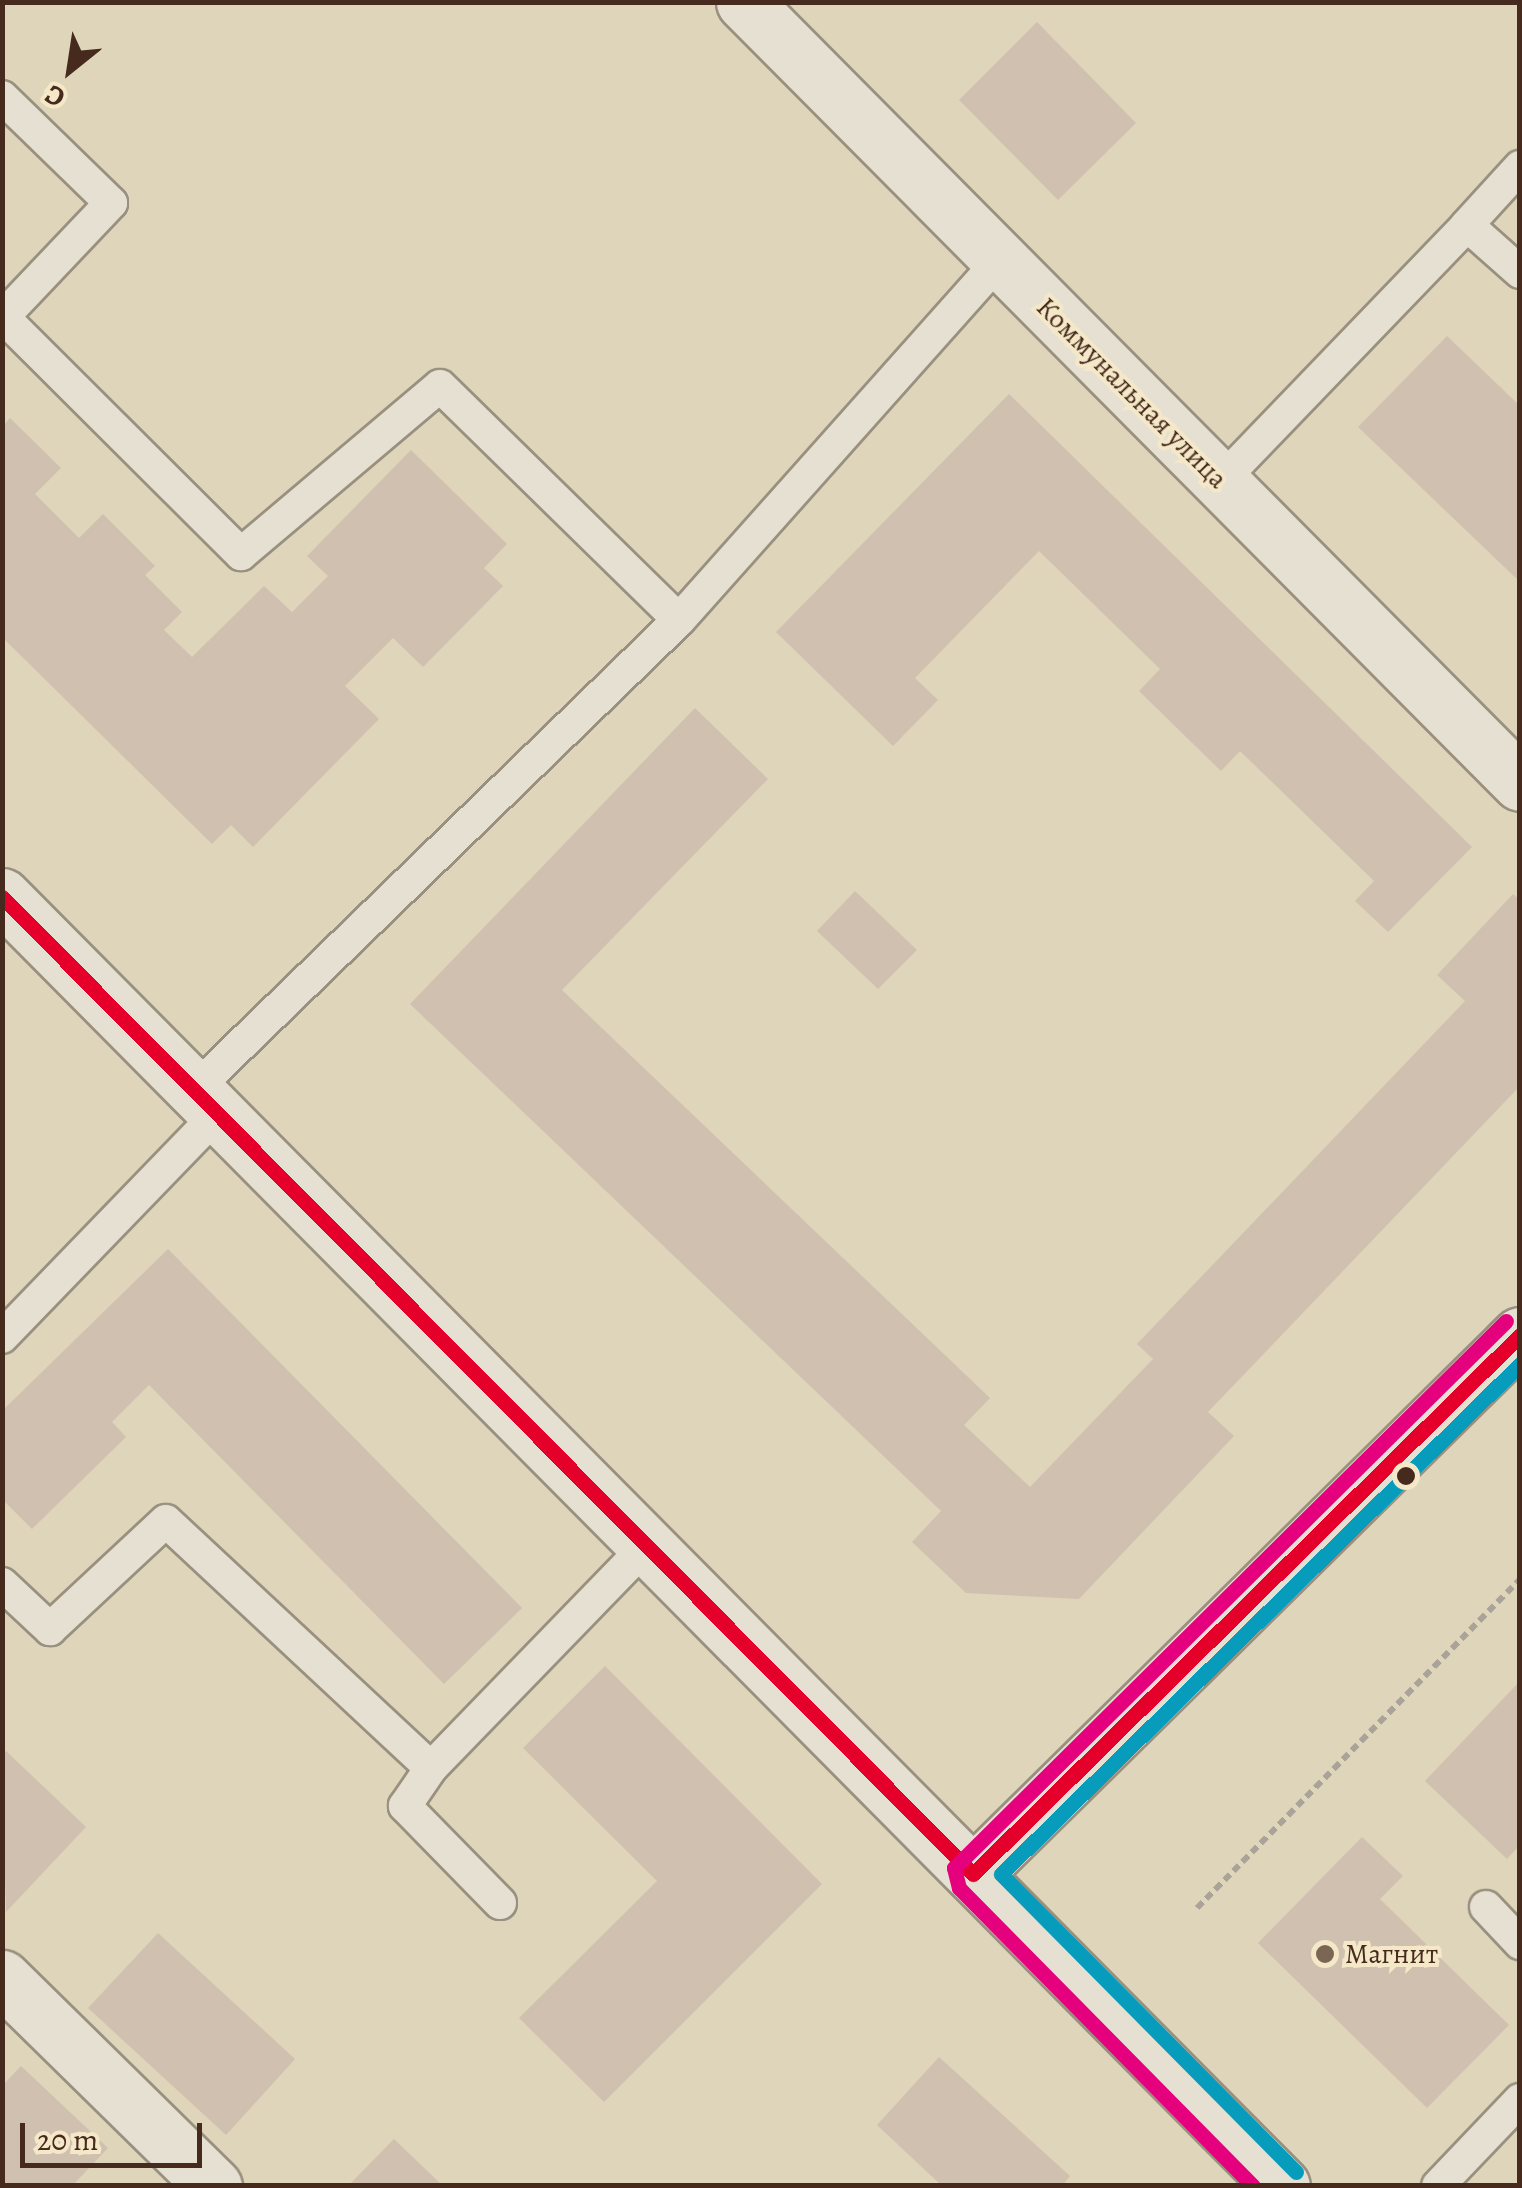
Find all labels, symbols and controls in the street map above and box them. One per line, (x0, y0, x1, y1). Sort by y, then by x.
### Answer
north arrow (20, 20, 120, 120)
text: С (38, 75, 72, 117)
street label: Коммунальная улица (1029, 290, 1235, 496)
unlabelled marker (1396, 1466, 1416, 1486)
place label: Магнит (1345, 1937, 1438, 1971)
marker: Магнит (1314, 1943, 1336, 1965)
scale bar (25, 2103, 208, 2165)
text: 20 m (37, 2120, 98, 2160)

